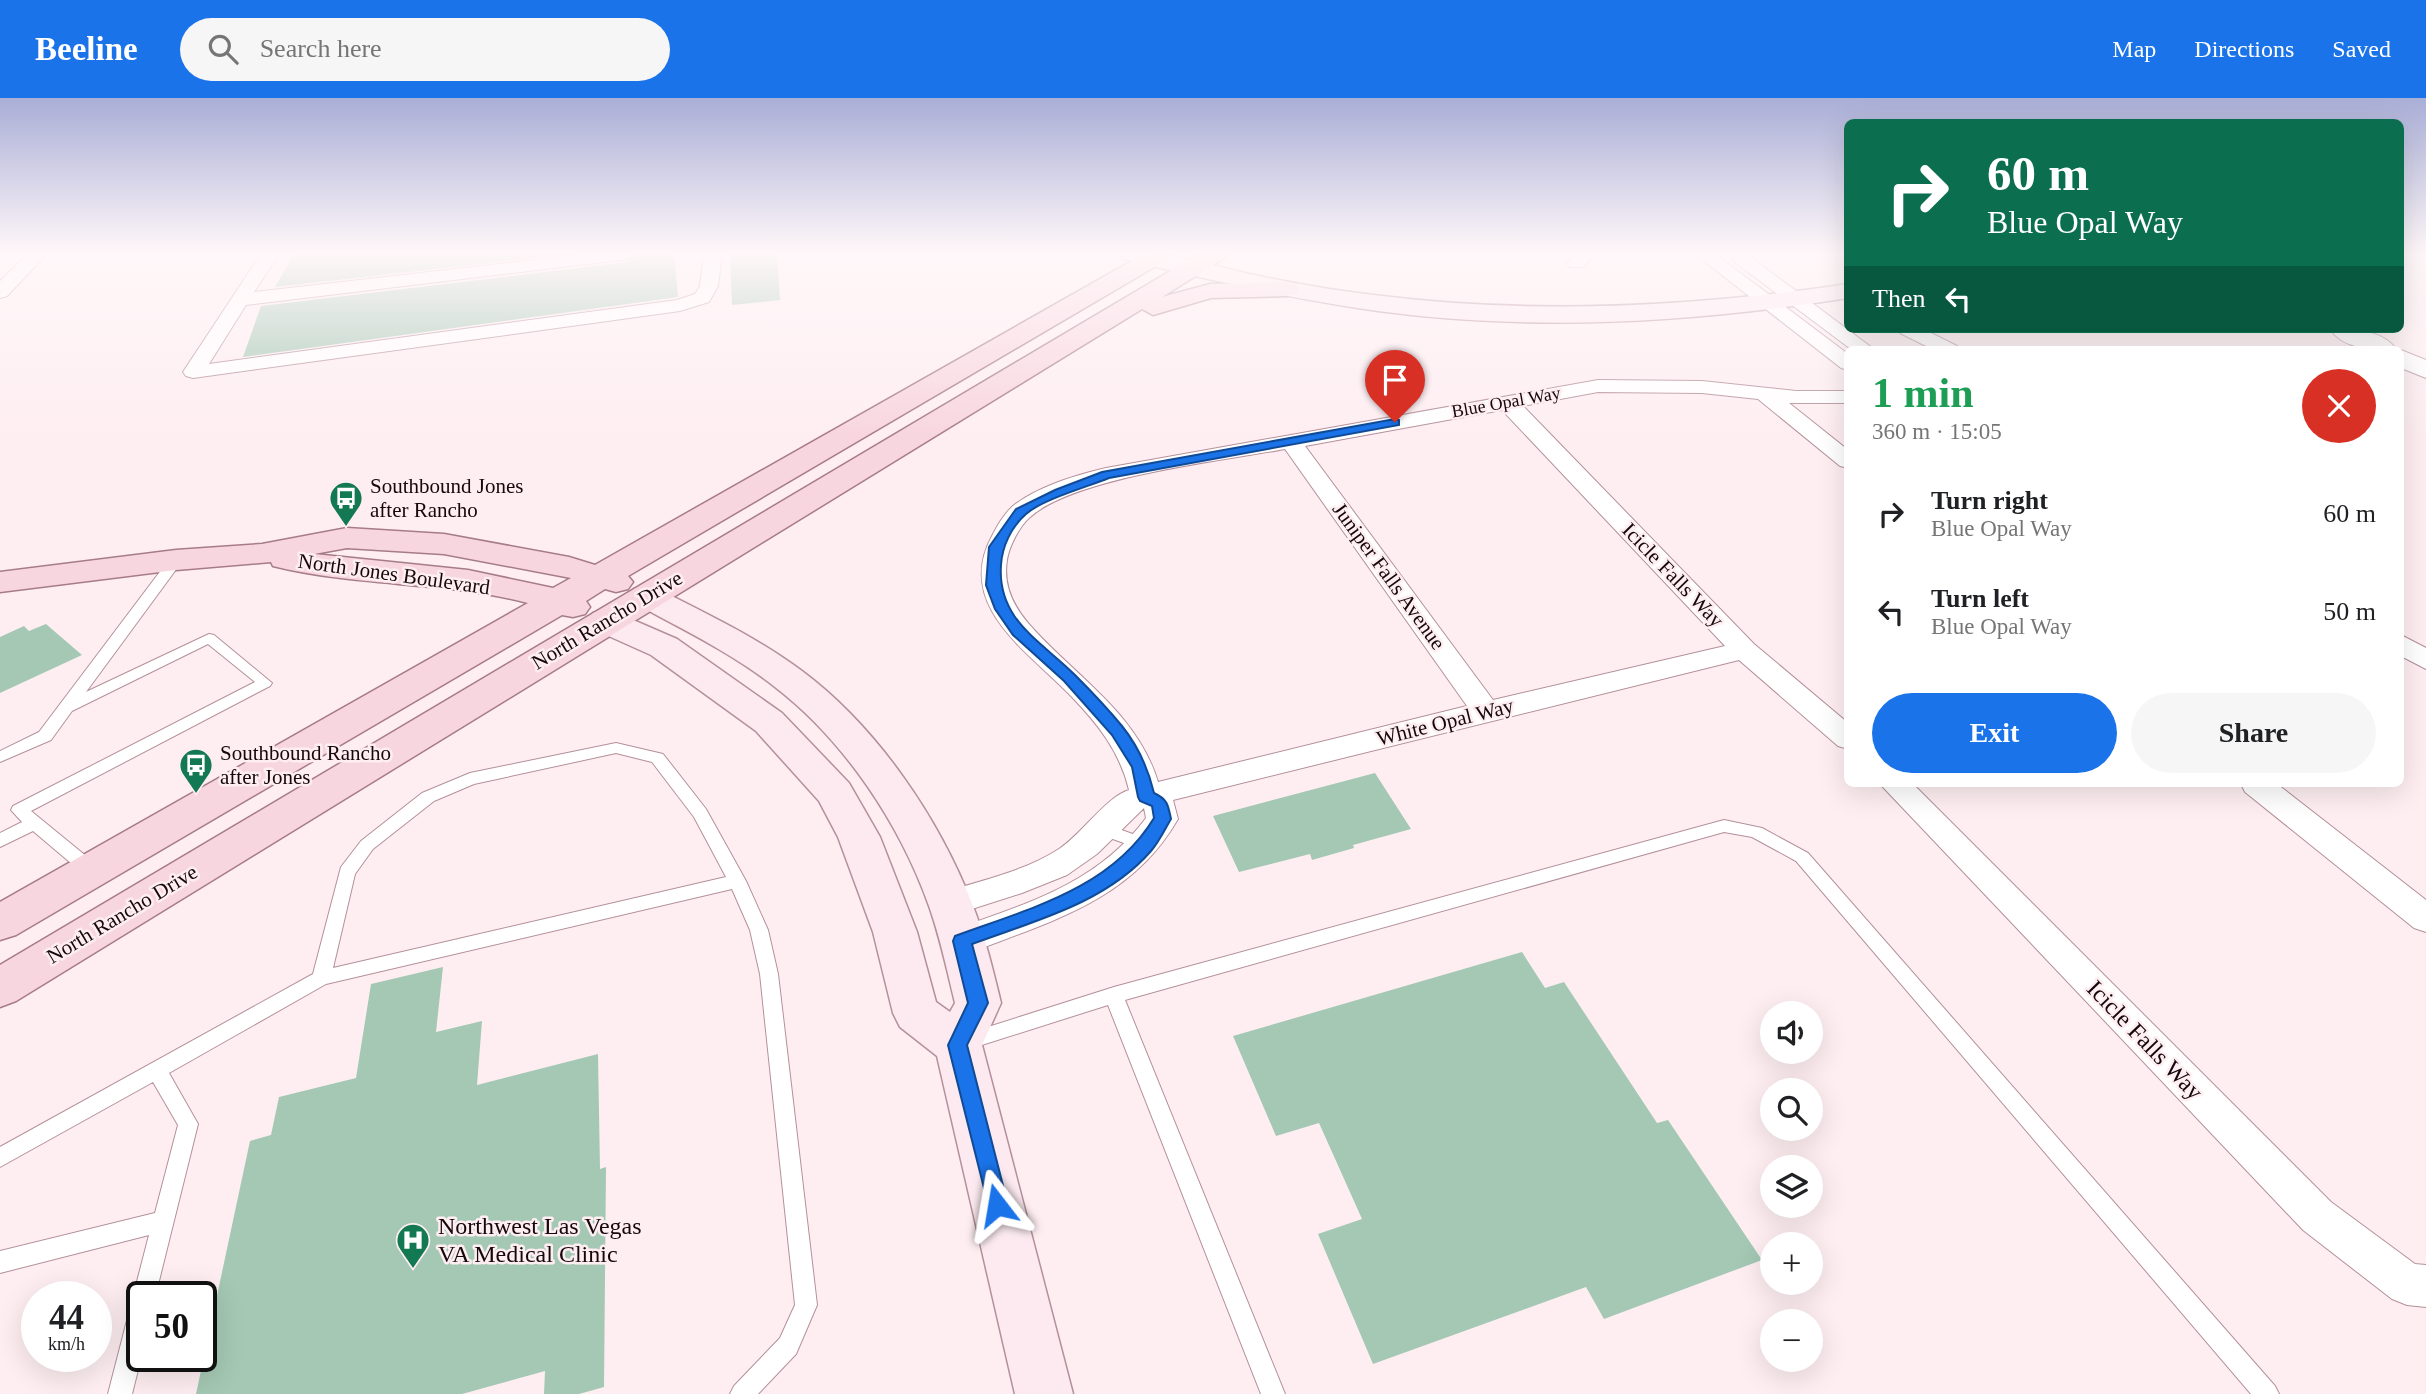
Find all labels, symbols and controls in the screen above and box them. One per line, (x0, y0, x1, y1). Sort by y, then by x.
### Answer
search box (180, 18, 670, 81)
icon: search (204, 30, 242, 68)
text: Beeline (35, 31, 138, 67)
text: Search here (260, 34, 382, 63)
text: Map (2112, 36, 2156, 62)
text: Directions (2194, 36, 2294, 62)
text: Saved (2332, 36, 2391, 62)
text: 60 m (1987, 146, 2089, 201)
icon: right (1872, 147, 1963, 238)
text: Blue Opal Way (1987, 204, 2183, 240)
icon: left (1939, 280, 1977, 318)
text: Then (1872, 284, 1925, 313)
pin (1365, 350, 1425, 422)
icon: arrive (1376, 361, 1414, 399)
button: close (2302, 369, 2376, 443)
text: 1 min (1872, 370, 1974, 416)
street label: Blue Opal Way (1450, 383, 1562, 421)
text: 360 m · 15:05 (1872, 419, 2002, 444)
place label: Southbound Jones after Rancho (370, 474, 523, 522)
bus stop icon: Southbound Jones after Rancho (327, 479, 365, 528)
text: Turn right (1931, 486, 2048, 515)
icon: right (1872, 495, 1910, 533)
street label: Juniper Falls Avenue (1328, 498, 1450, 654)
text: 60 m (2323, 499, 2376, 528)
text: Blue Opal Way (1931, 516, 2072, 541)
street label: Icicle Falls Way (1617, 518, 1729, 632)
street label: North Jones Boulevard (296, 549, 492, 599)
street label: North Rancho Drive (527, 566, 687, 674)
text: Turn left (1931, 584, 2029, 613)
icon: left (1872, 593, 1910, 631)
text: 50 m (2323, 597, 2376, 626)
text: Blue Opal Way (1931, 614, 2072, 639)
street label: White Opal Way (1374, 693, 1516, 751)
button: Exit (1872, 693, 2117, 773)
button: Share (2131, 693, 2376, 773)
place label: Southbound Rancho after Jones (220, 741, 391, 789)
bus stop icon: Southbound Rancho after Jones (177, 746, 215, 795)
street label: North Rancho Drive (42, 860, 202, 968)
street label: Icicle Falls Way (2082, 975, 2208, 1105)
map controls (1760, 1001, 1823, 1372)
button: sound (1760, 1001, 1823, 1064)
button: search (1760, 1078, 1823, 1141)
button: layers (1760, 1155, 1823, 1218)
position arrow (960, 1168, 1034, 1242)
place label: Northwest Las Vegas VA Medical Clinic (438, 1213, 642, 1267)
hospital icon: Northwest Las Vegas VA Medical Clinic (394, 1221, 432, 1270)
button: + (1760, 1232, 1823, 1295)
speed limit sign: 50 (126, 1281, 217, 1372)
text: 44 (49, 1298, 84, 1337)
button: − (1760, 1309, 1823, 1372)
text: km/h (48, 1334, 85, 1354)

